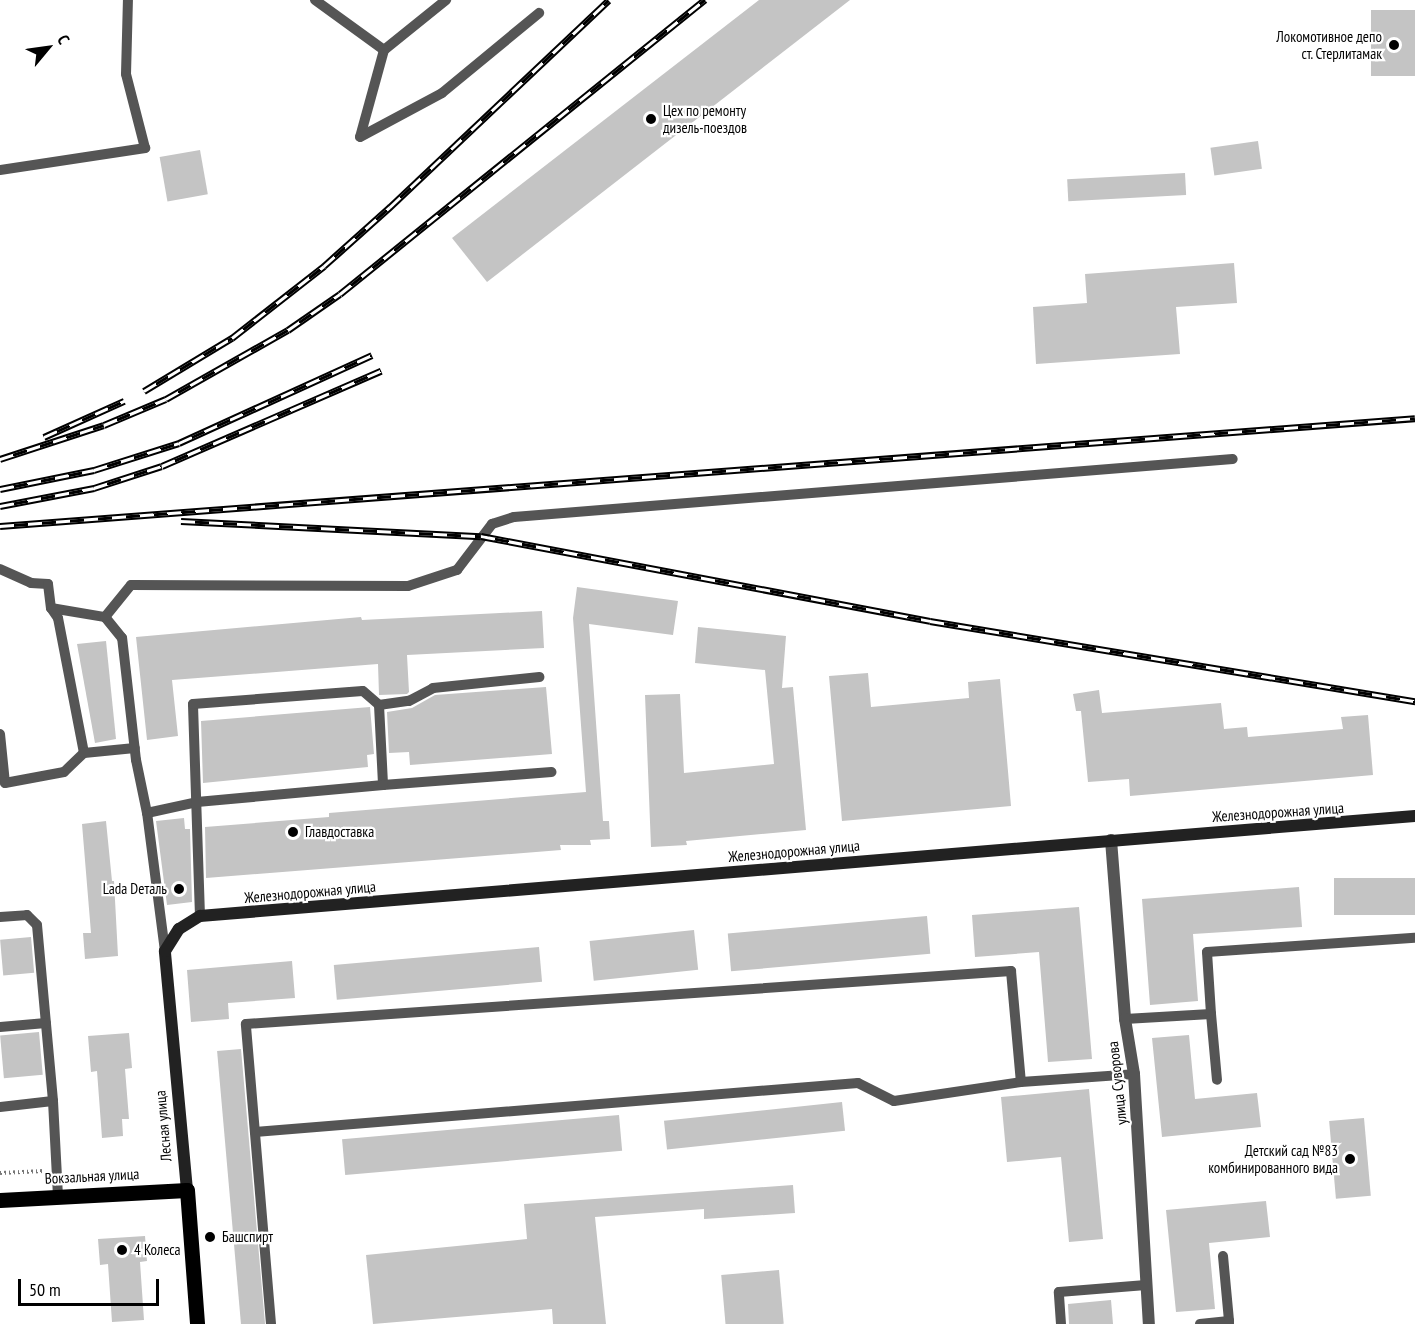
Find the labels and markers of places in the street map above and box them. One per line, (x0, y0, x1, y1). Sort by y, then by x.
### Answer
place label: Локомотивное депо ст. Стерлитамак (1276, 27, 1382, 62)
marker: Локомотивное депо ст. Стерлитамак (1387, 38, 1401, 52)
place label: Цех по ремонту дизель-поездов (663, 101, 747, 136)
marker: Цех по ремонту дизель-поездов (644, 112, 658, 126)
place label: Главдоставка (305, 823, 374, 841)
marker: Главдоставка (286, 825, 300, 839)
place label: Lada Dеталь (103, 880, 167, 898)
marker: Lada Dеталь (172, 882, 186, 896)
place label: Детский сад №83 комбинированного вида (1208, 1141, 1338, 1176)
marker: Детский сад №83 комбинированного вида (1343, 1152, 1357, 1166)
place label: Башспирт (222, 1228, 273, 1246)
marker: Башспирт (203, 1230, 217, 1244)
place label: 4 Колеса (134, 1241, 181, 1259)
marker: 4 Колеса (115, 1243, 129, 1257)

